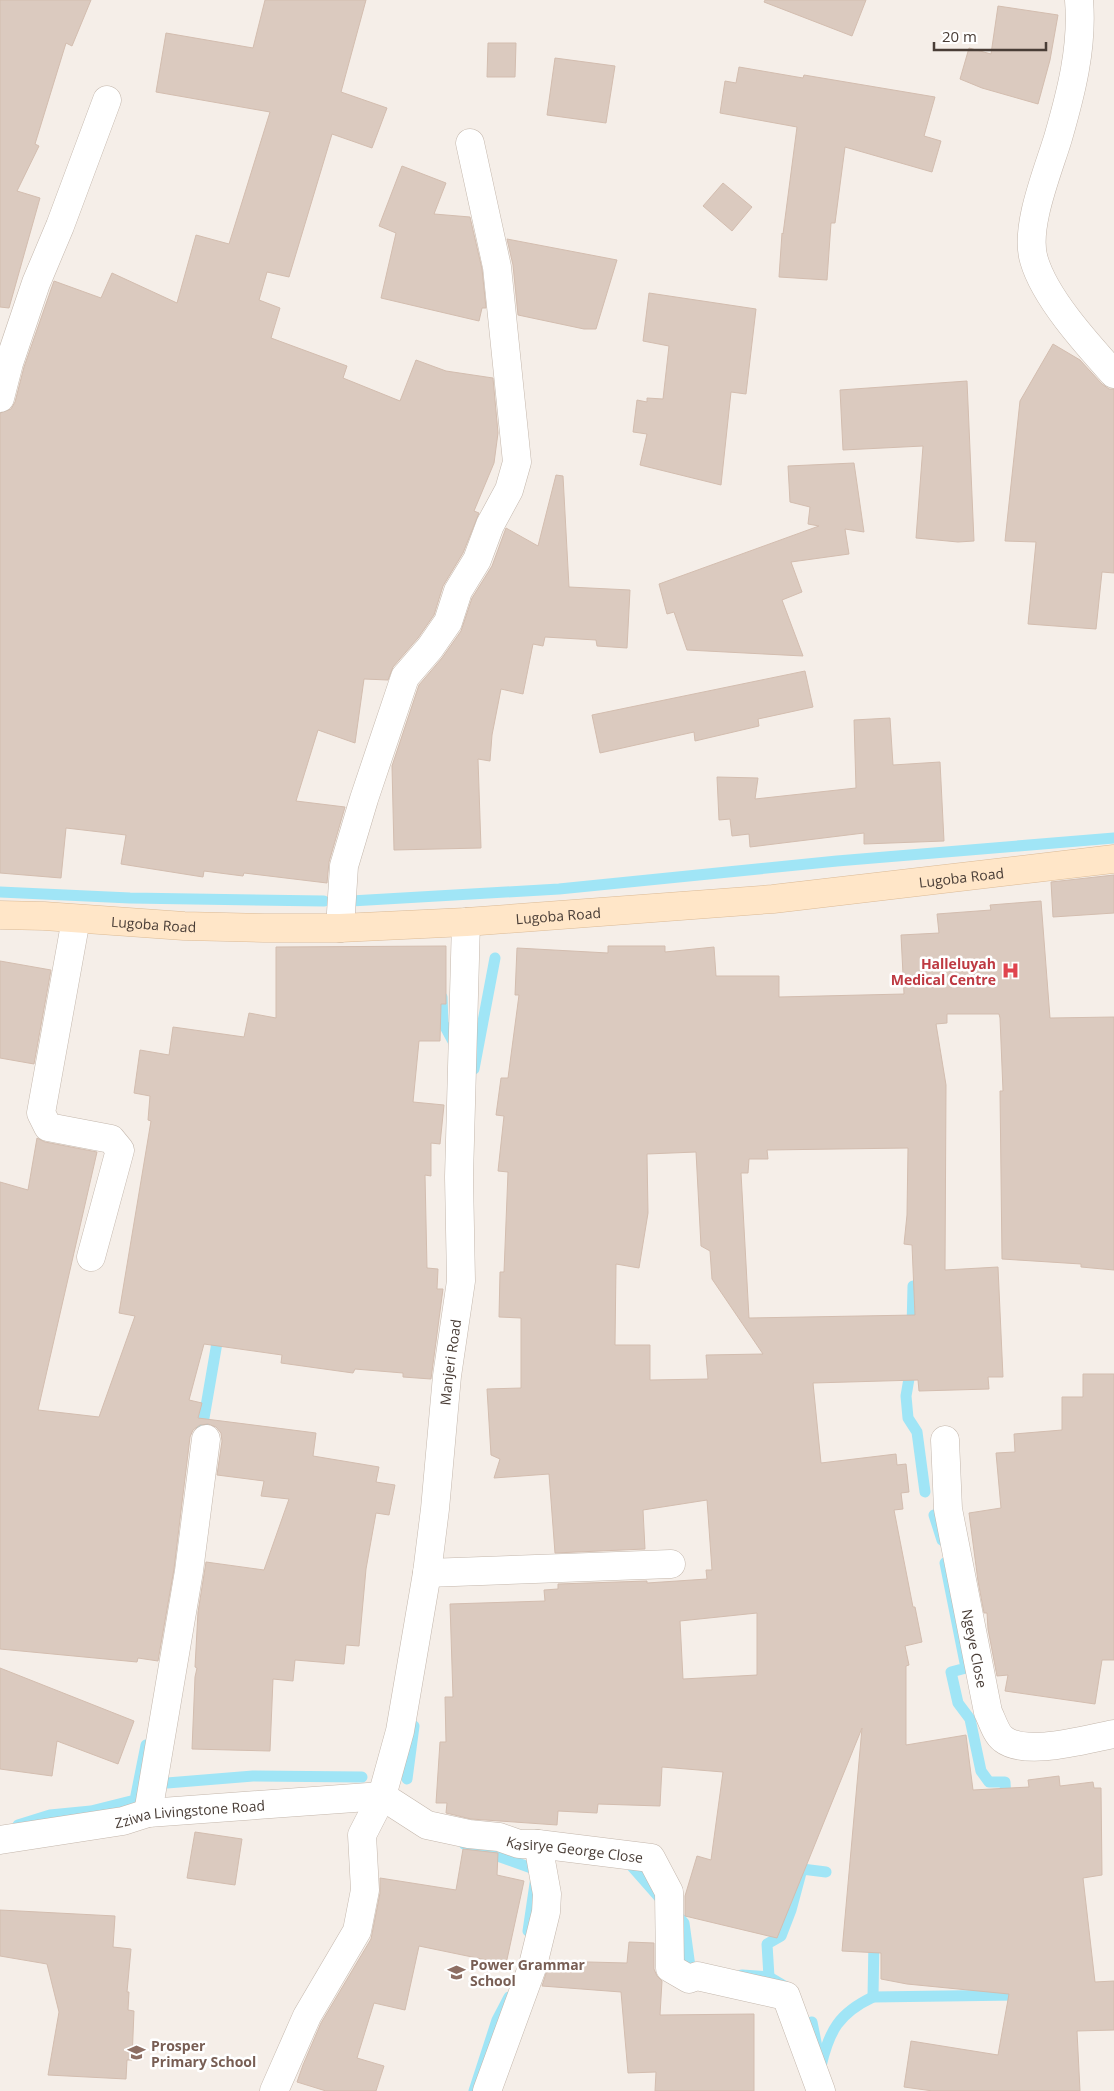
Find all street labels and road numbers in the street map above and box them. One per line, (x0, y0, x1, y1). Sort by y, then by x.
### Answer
street label: Lugoba Road (918, 863, 1005, 891)
street label: Lugoba Road (515, 902, 601, 928)
street label: Lugoba Road (110, 911, 197, 936)
street label: Manjeri Road (435, 1318, 465, 1406)
street label: Ngeye Close (958, 1607, 993, 1689)
street label: Zziwa Livingstone Road (113, 1795, 265, 1832)
street label: Kasirye George Close (504, 1831, 644, 1866)

